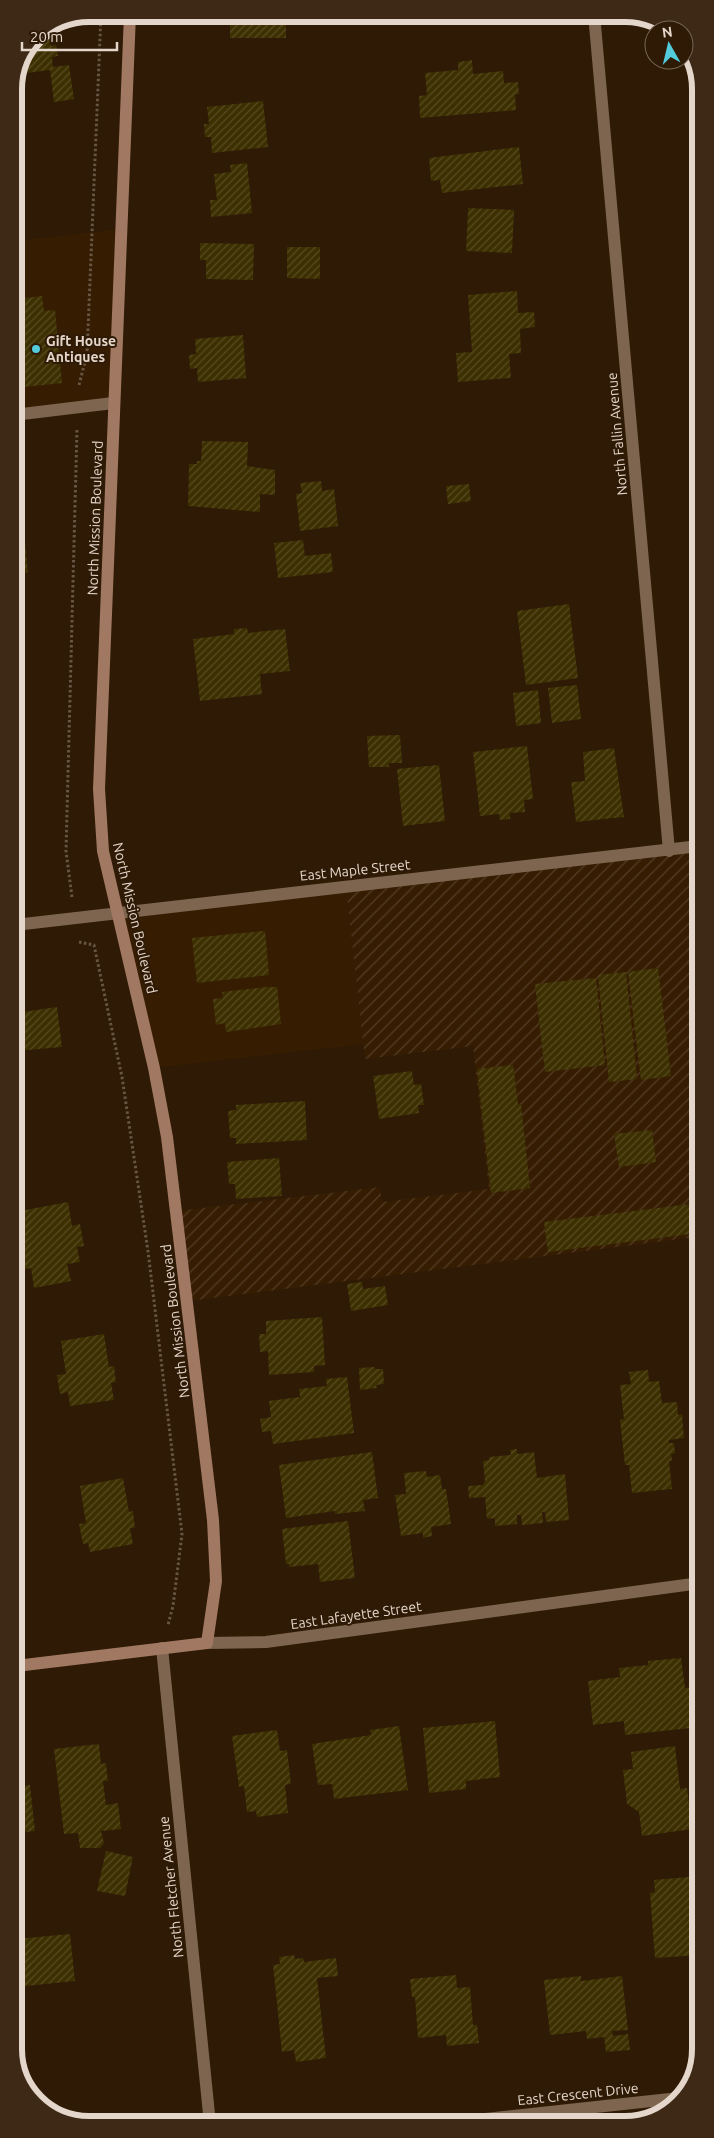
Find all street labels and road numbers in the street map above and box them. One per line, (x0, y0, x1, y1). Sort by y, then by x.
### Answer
street label: North Fallin Avenue (604, 372, 630, 496)
street label: North Mission Boulevard (84, 440, 106, 596)
street label: North Mission Boulevard (110, 841, 160, 995)
street label: East Maple Street (299, 856, 412, 884)
street label: North Mission Boulevard (158, 1243, 192, 1399)
street label: East Lafayette Street (289, 1598, 423, 1632)
street label: North Fletcher Avenue (156, 1815, 186, 1959)
street label: East Crescent Drive (517, 2080, 639, 2108)

